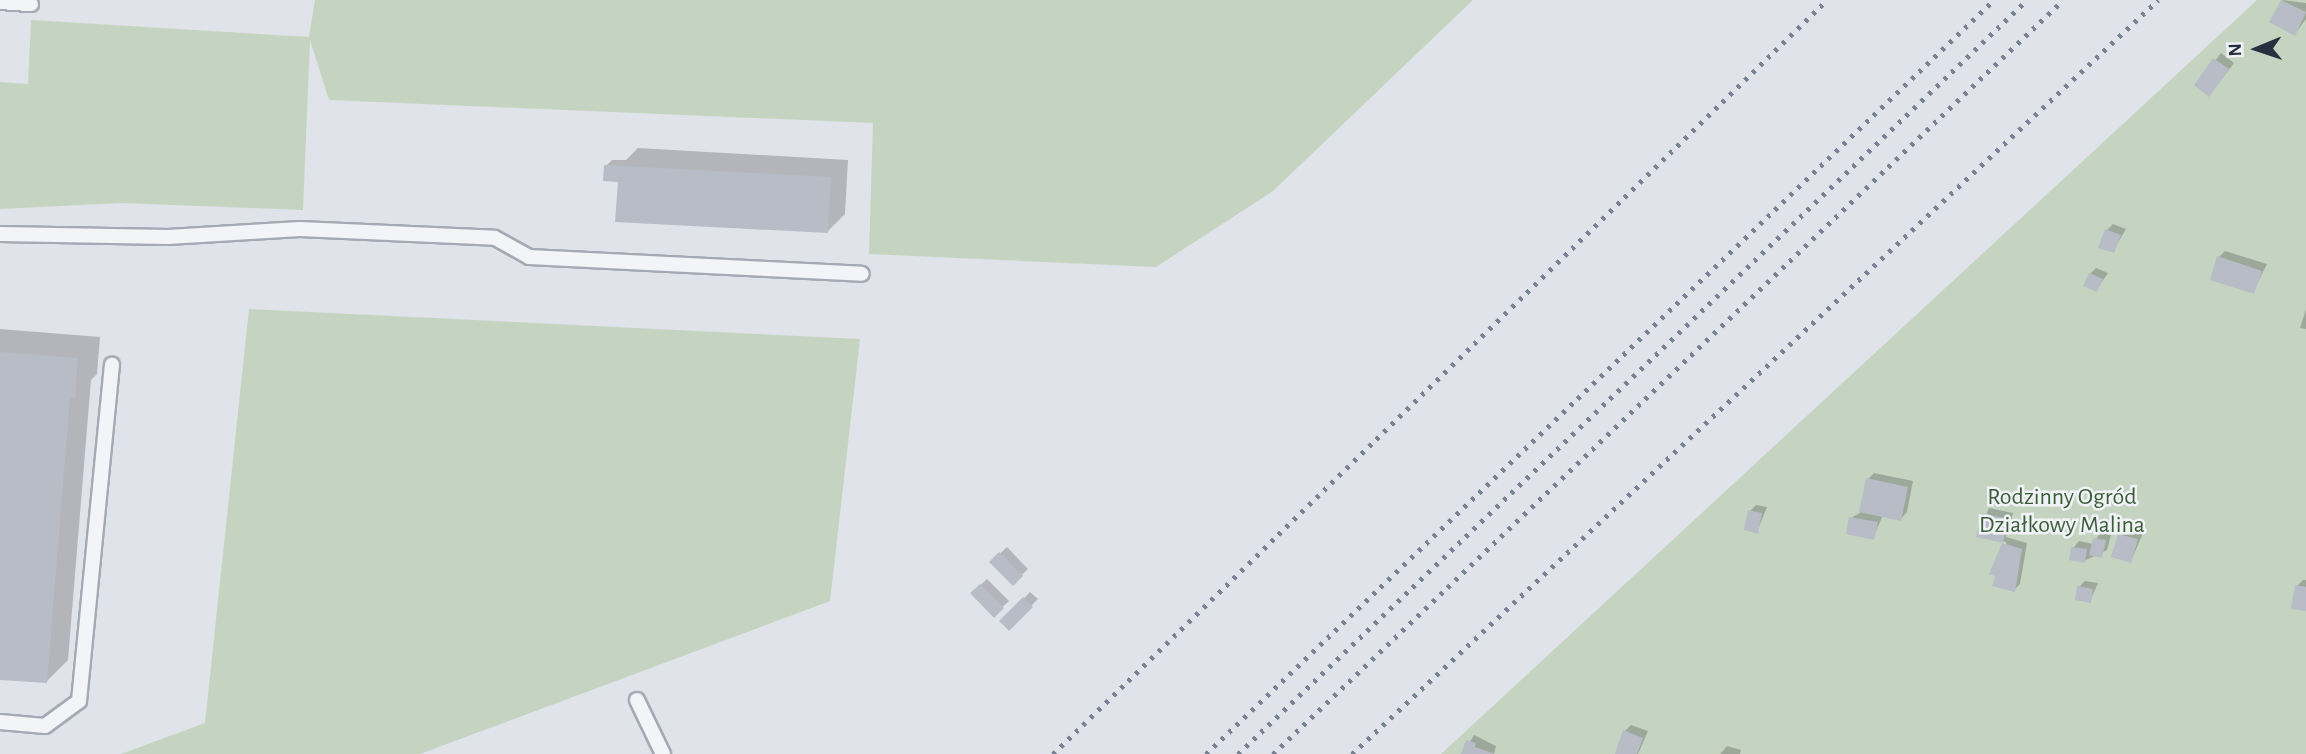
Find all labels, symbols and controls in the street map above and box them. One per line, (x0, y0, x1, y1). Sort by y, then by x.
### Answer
north arrow (2222, 14, 2292, 84)
text: N (2226, 43, 2245, 57)
park label: Rodzinny Ogród Działkowy Malina (1979, 484, 2145, 540)

